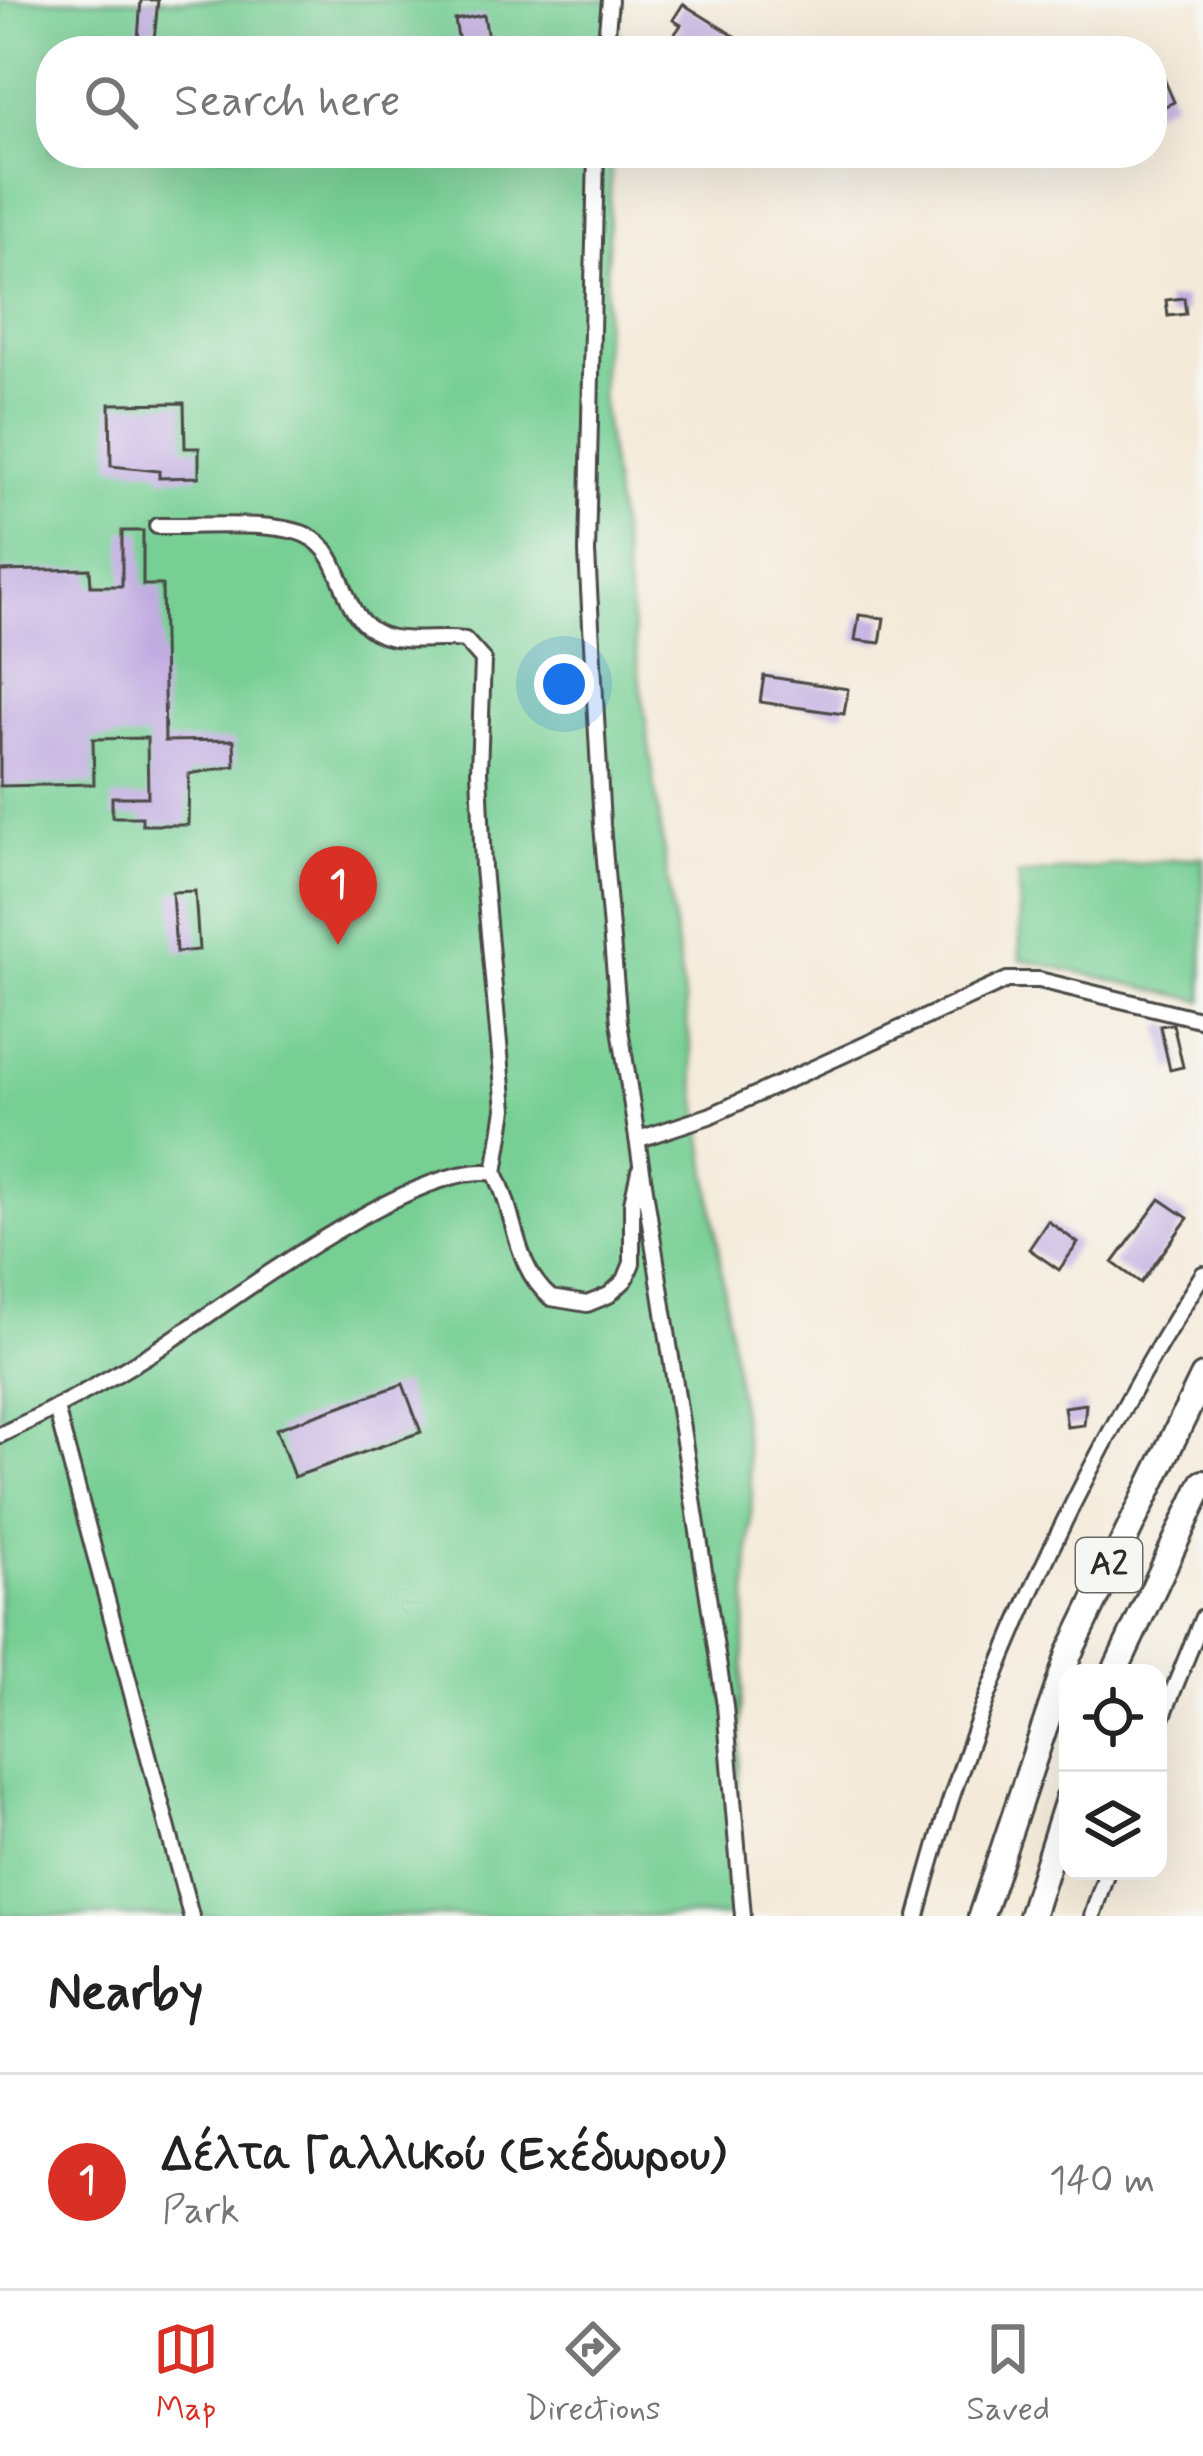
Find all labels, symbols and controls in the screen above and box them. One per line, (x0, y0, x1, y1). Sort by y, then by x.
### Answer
search box (36, 36, 1167, 168)
icon: search (78, 69, 144, 135)
text: Search here (174, 73, 401, 132)
your location (534, 654, 594, 714)
pin: 1 (299, 846, 377, 945)
road number: Α2 (1076, 1538, 1142, 1592)
map controls (1059, 1664, 1167, 1880)
button: locate (1059, 1664, 1167, 1772)
button: layers (1059, 1772, 1167, 1880)
text: Nearby (48, 1961, 203, 2027)
text: Δέλτα Γαλλικού (Εχέδωρου) (162, 2127, 726, 2186)
text: 1 (78, 2156, 96, 2207)
text: 140 m (1049, 2156, 1155, 2207)
text: Park (162, 2186, 240, 2237)
tab: Map (153, 2316, 219, 2432)
tab: Directions (525, 2316, 661, 2432)
tab: Saved (967, 2316, 1050, 2432)

